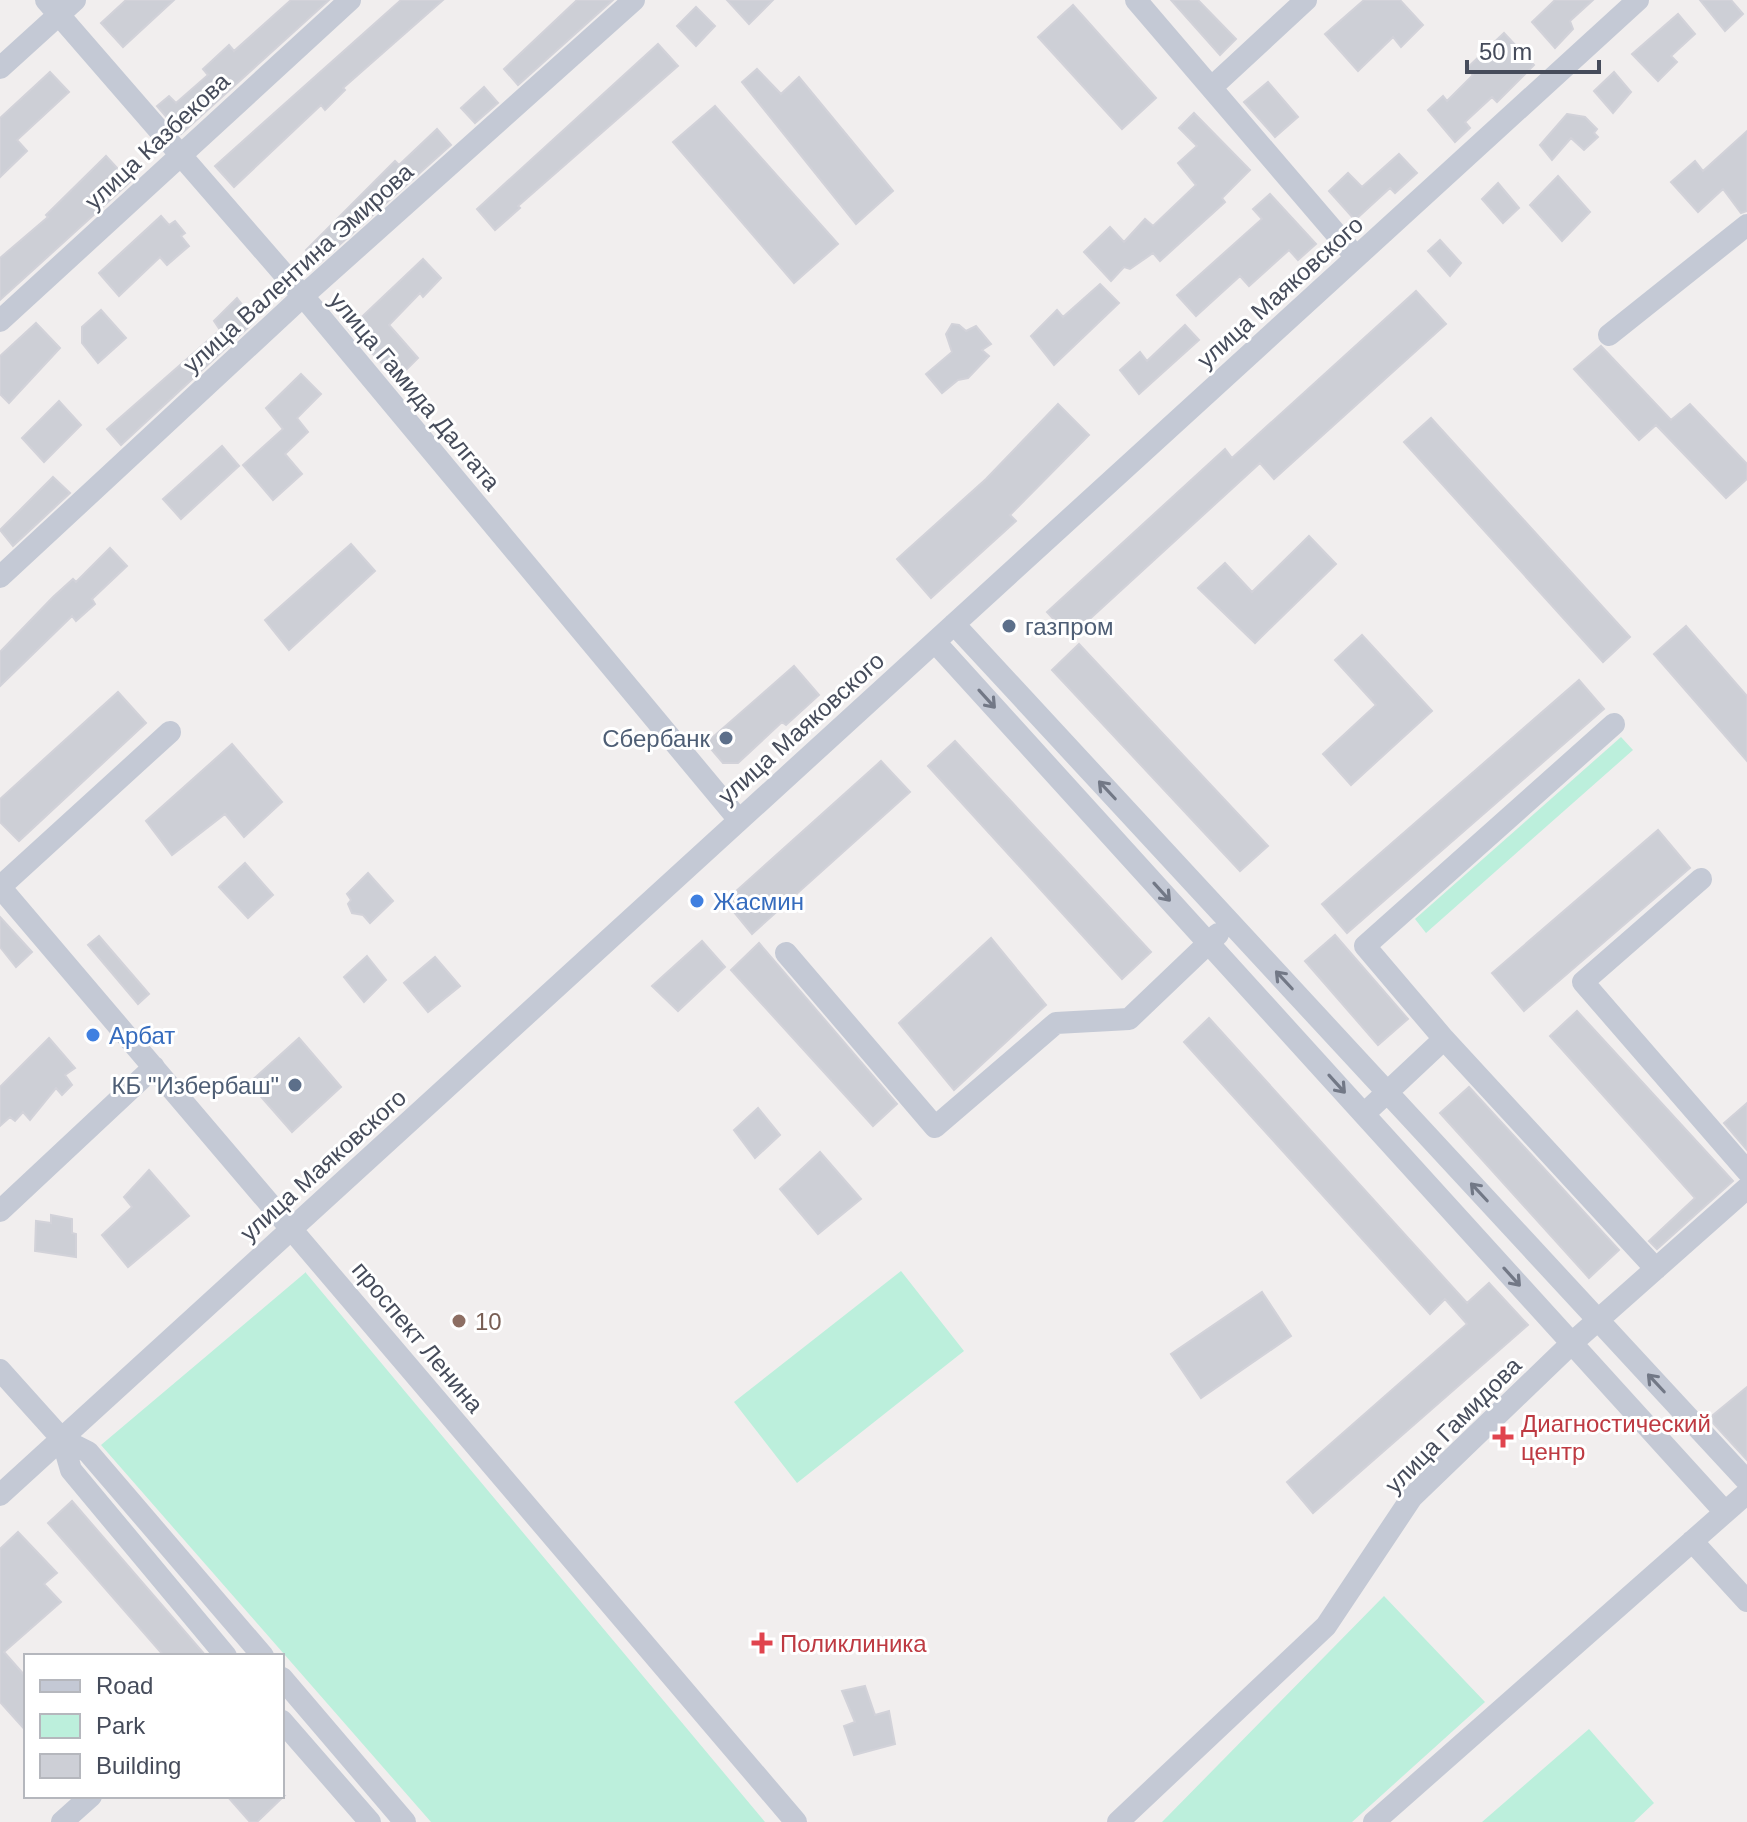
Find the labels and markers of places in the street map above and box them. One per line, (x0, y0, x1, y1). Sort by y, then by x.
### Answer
place label: газпром (1025, 613, 1114, 640)
marker: газпром (1000, 617, 1018, 635)
place label: Сбербанк (602, 725, 710, 752)
marker: Сбербанк (717, 729, 735, 747)
place label: Жасмин (713, 888, 804, 915)
marker: Жасмин (688, 892, 706, 910)
place label: Арбат (109, 1022, 175, 1049)
marker: Арбат (84, 1026, 102, 1044)
place label: КБ "Избербаш" (112, 1072, 279, 1099)
marker: КБ "Избербаш" (286, 1076, 304, 1094)
place label: 10 (475, 1308, 502, 1335)
marker: 10 (450, 1312, 468, 1330)
place label: Диагностический центр (1521, 1410, 1711, 1465)
marker: Диагностический центр (1492, 1426, 1514, 1448)
place label: Поликлиника (780, 1630, 927, 1657)
marker: Поликлиника (751, 1632, 773, 1654)

